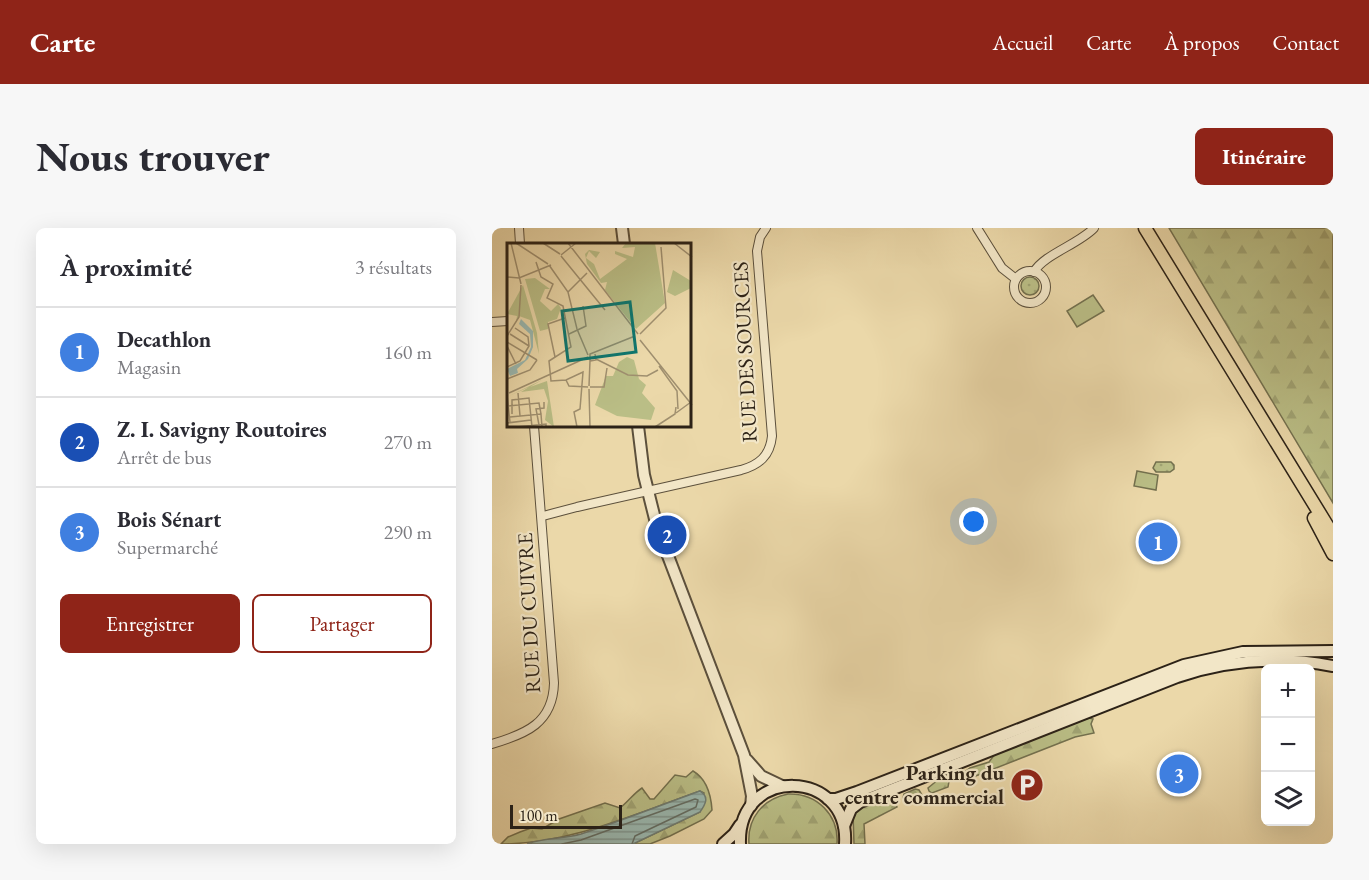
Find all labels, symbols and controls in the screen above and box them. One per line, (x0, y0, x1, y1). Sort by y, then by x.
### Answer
text: Carte (30, 24, 96, 60)
text: Accueil (993, 29, 1053, 56)
text: Carte (1086, 29, 1131, 56)
text: À propos (1164, 29, 1239, 56)
text: Contact (1272, 29, 1339, 56)
button: Itinéraire (1195, 128, 1333, 185)
text: Nous trouver (36, 129, 270, 184)
inset map (507, 243, 692, 428)
text: À proximité (60, 250, 192, 284)
text: 3 résultats (355, 254, 432, 280)
street label: RUE DES SOURCES (726, 261, 763, 443)
text: Decathlon (117, 325, 211, 354)
text: 1 (74, 339, 85, 365)
text: 160 m (384, 339, 432, 365)
text: Magasin (117, 354, 181, 380)
text: Z. I. Savigny Routoires (117, 415, 327, 444)
text: 2 (74, 429, 85, 455)
text: 270 m (384, 429, 432, 455)
text: Arrêt de bus (117, 444, 212, 470)
text: Bois Sénart (117, 505, 221, 534)
your location (959, 507, 988, 536)
pin: 2 (648, 512, 687, 558)
text: 3 (74, 519, 85, 545)
text: 290 m (384, 519, 432, 545)
pin: 1 (1138, 520, 1178, 564)
street label: RUE DU CUIVRE (511, 532, 546, 694)
text: Supermarché (117, 534, 218, 560)
button: Enregistrer (60, 594, 240, 653)
button: Partager (252, 594, 432, 653)
map controls (1261, 664, 1315, 826)
button: + (1261, 664, 1315, 718)
button: − (1261, 718, 1315, 772)
pin: 3 (1160, 752, 1198, 796)
place label: Parking du centre commercial (845, 759, 1004, 810)
parking icon: Parking du centre commercial (1009, 767, 1045, 803)
button: layers (1261, 772, 1315, 826)
scale bar (510, 802, 622, 830)
text: 100 m (519, 805, 558, 826)

